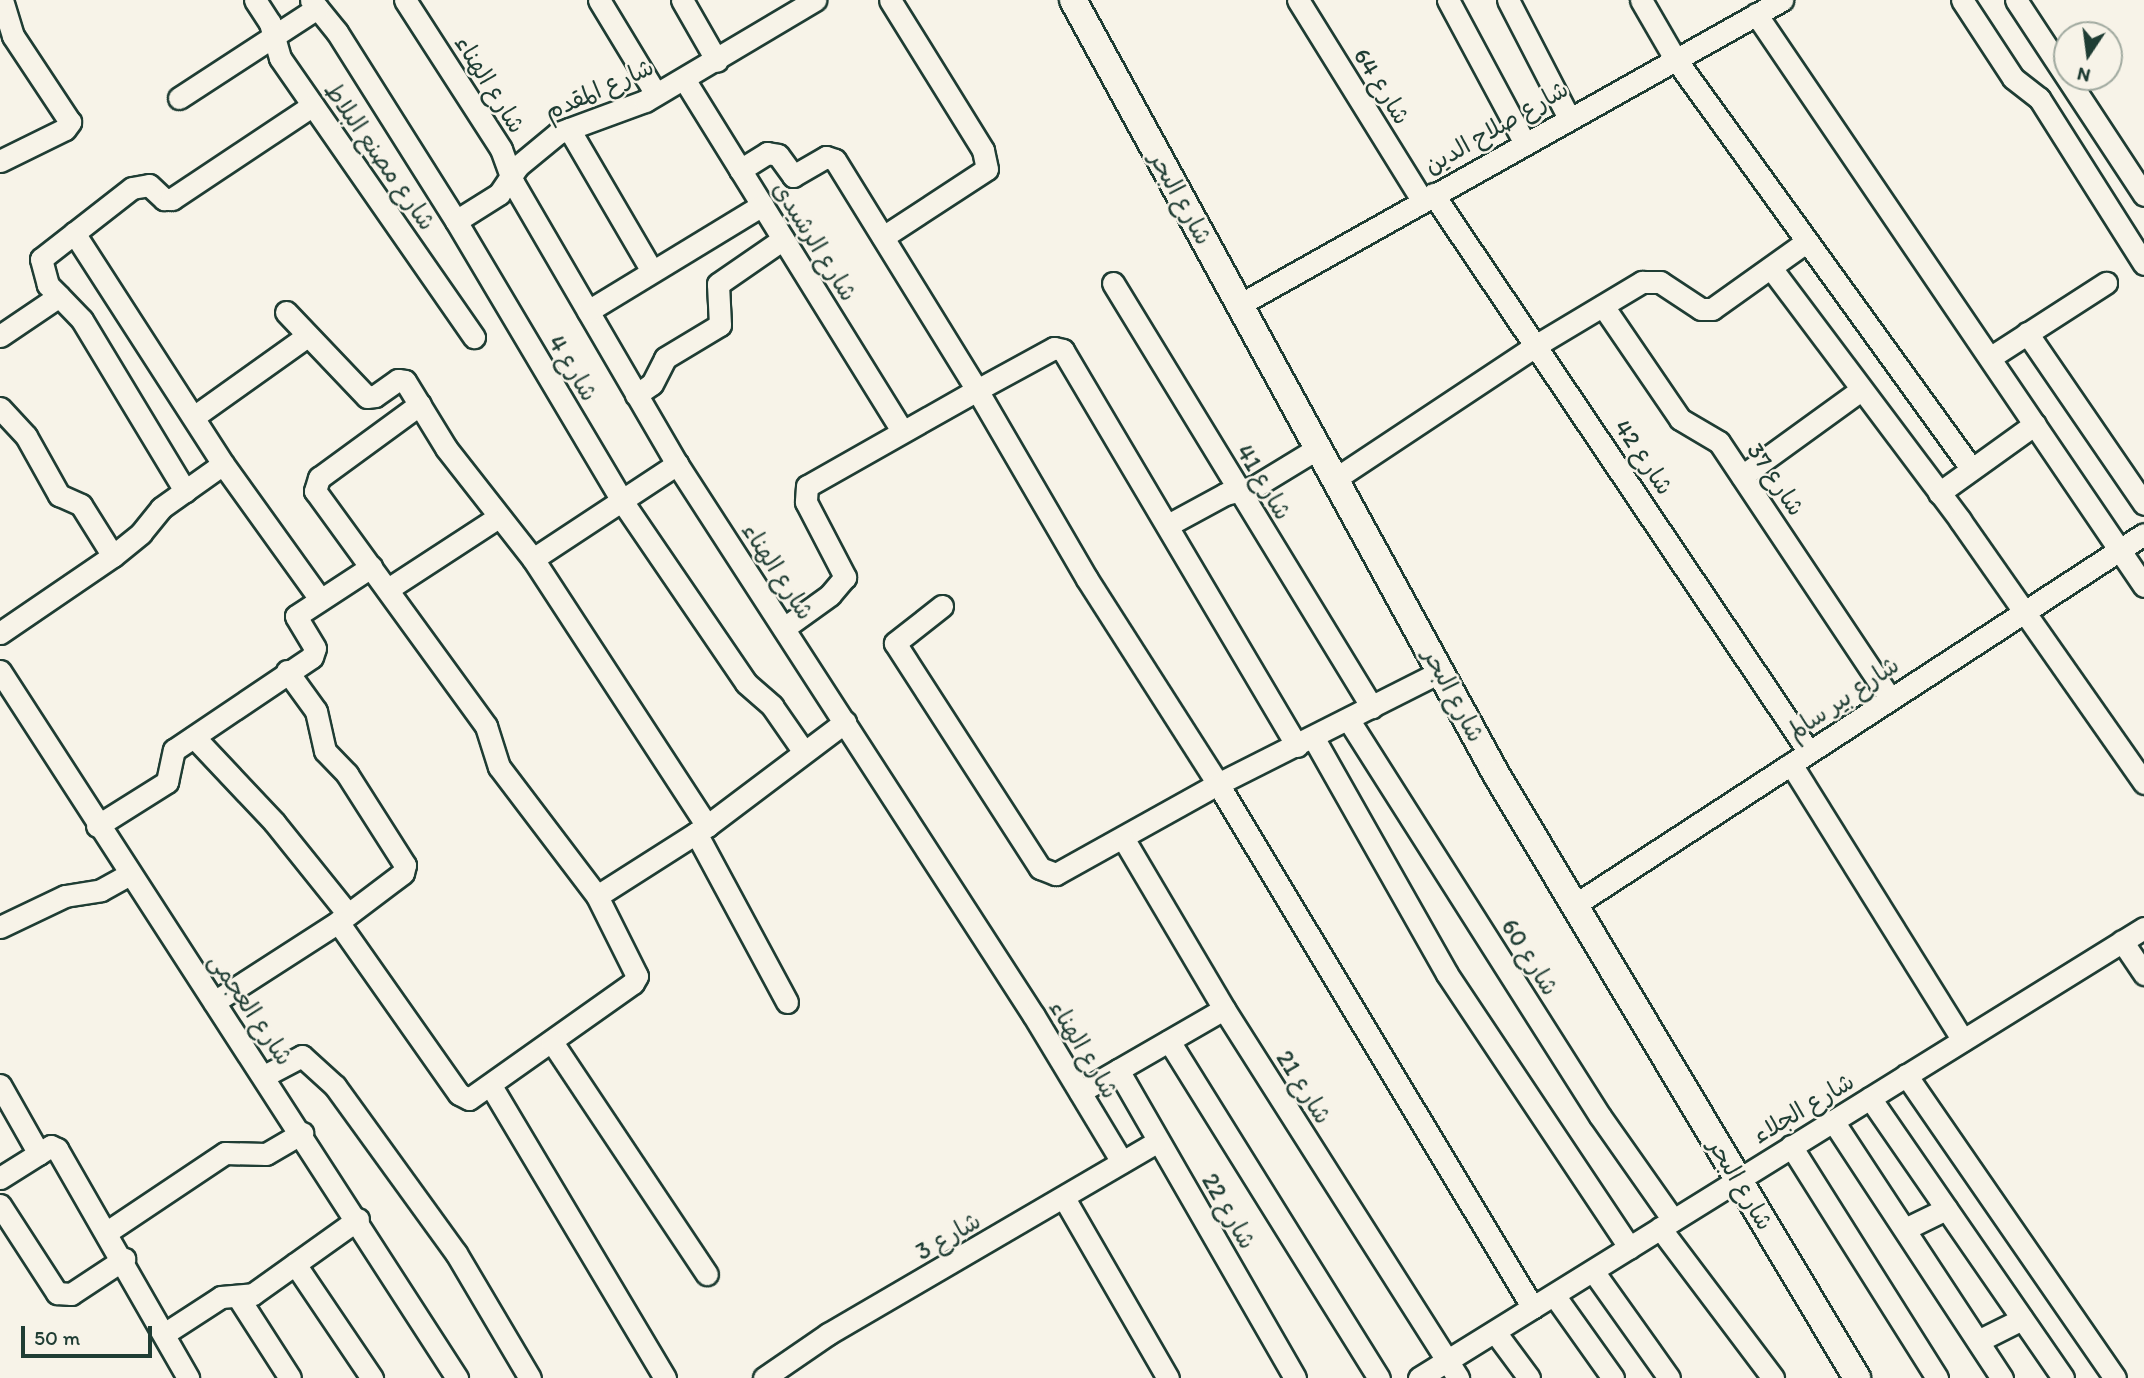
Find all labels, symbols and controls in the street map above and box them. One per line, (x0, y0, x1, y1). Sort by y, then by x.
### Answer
north arrow (2053, 21, 2123, 91)
street label: شارع الهناء (449, 30, 531, 138)
street label: شارع 64 (1347, 43, 1417, 129)
street label: شارع المقدم (540, 52, 658, 126)
text: N (2075, 62, 2092, 88)
street label: شارع صلاح الدين (1419, 74, 1573, 180)
street label: شارع مصنع البلاط (318, 76, 442, 236)
street label: شارع البحر (1144, 146, 1218, 250)
street label: شارع الرشيدى (767, 176, 863, 306)
street label: شارع 4 (542, 330, 604, 406)
street label: شارع 42 (1608, 414, 1680, 500)
street label: شارع 37 (1741, 437, 1811, 521)
street label: شارع 41 (1230, 439, 1298, 525)
street label: شارع الهناء (736, 517, 820, 625)
street label: شارع البحر (1417, 643, 1491, 747)
street label: شارع بير سالم (1782, 650, 1904, 746)
street label: شارع 60 (1495, 913, 1565, 1001)
street label: شارع العجمى (203, 947, 299, 1071)
street label: شارع الهناء (1043, 994, 1125, 1104)
street label: شارع 21 (1270, 1045, 1338, 1129)
street label: شارع الجلاء (1747, 1066, 1859, 1150)
street label: شارع البحر (1702, 1133, 1780, 1235)
street label: شارع 22 (1196, 1168, 1262, 1254)
street label: شارع 3 (910, 1206, 986, 1266)
scale bar (24, 1312, 156, 1356)
text: 50 m (34, 1325, 80, 1350)

